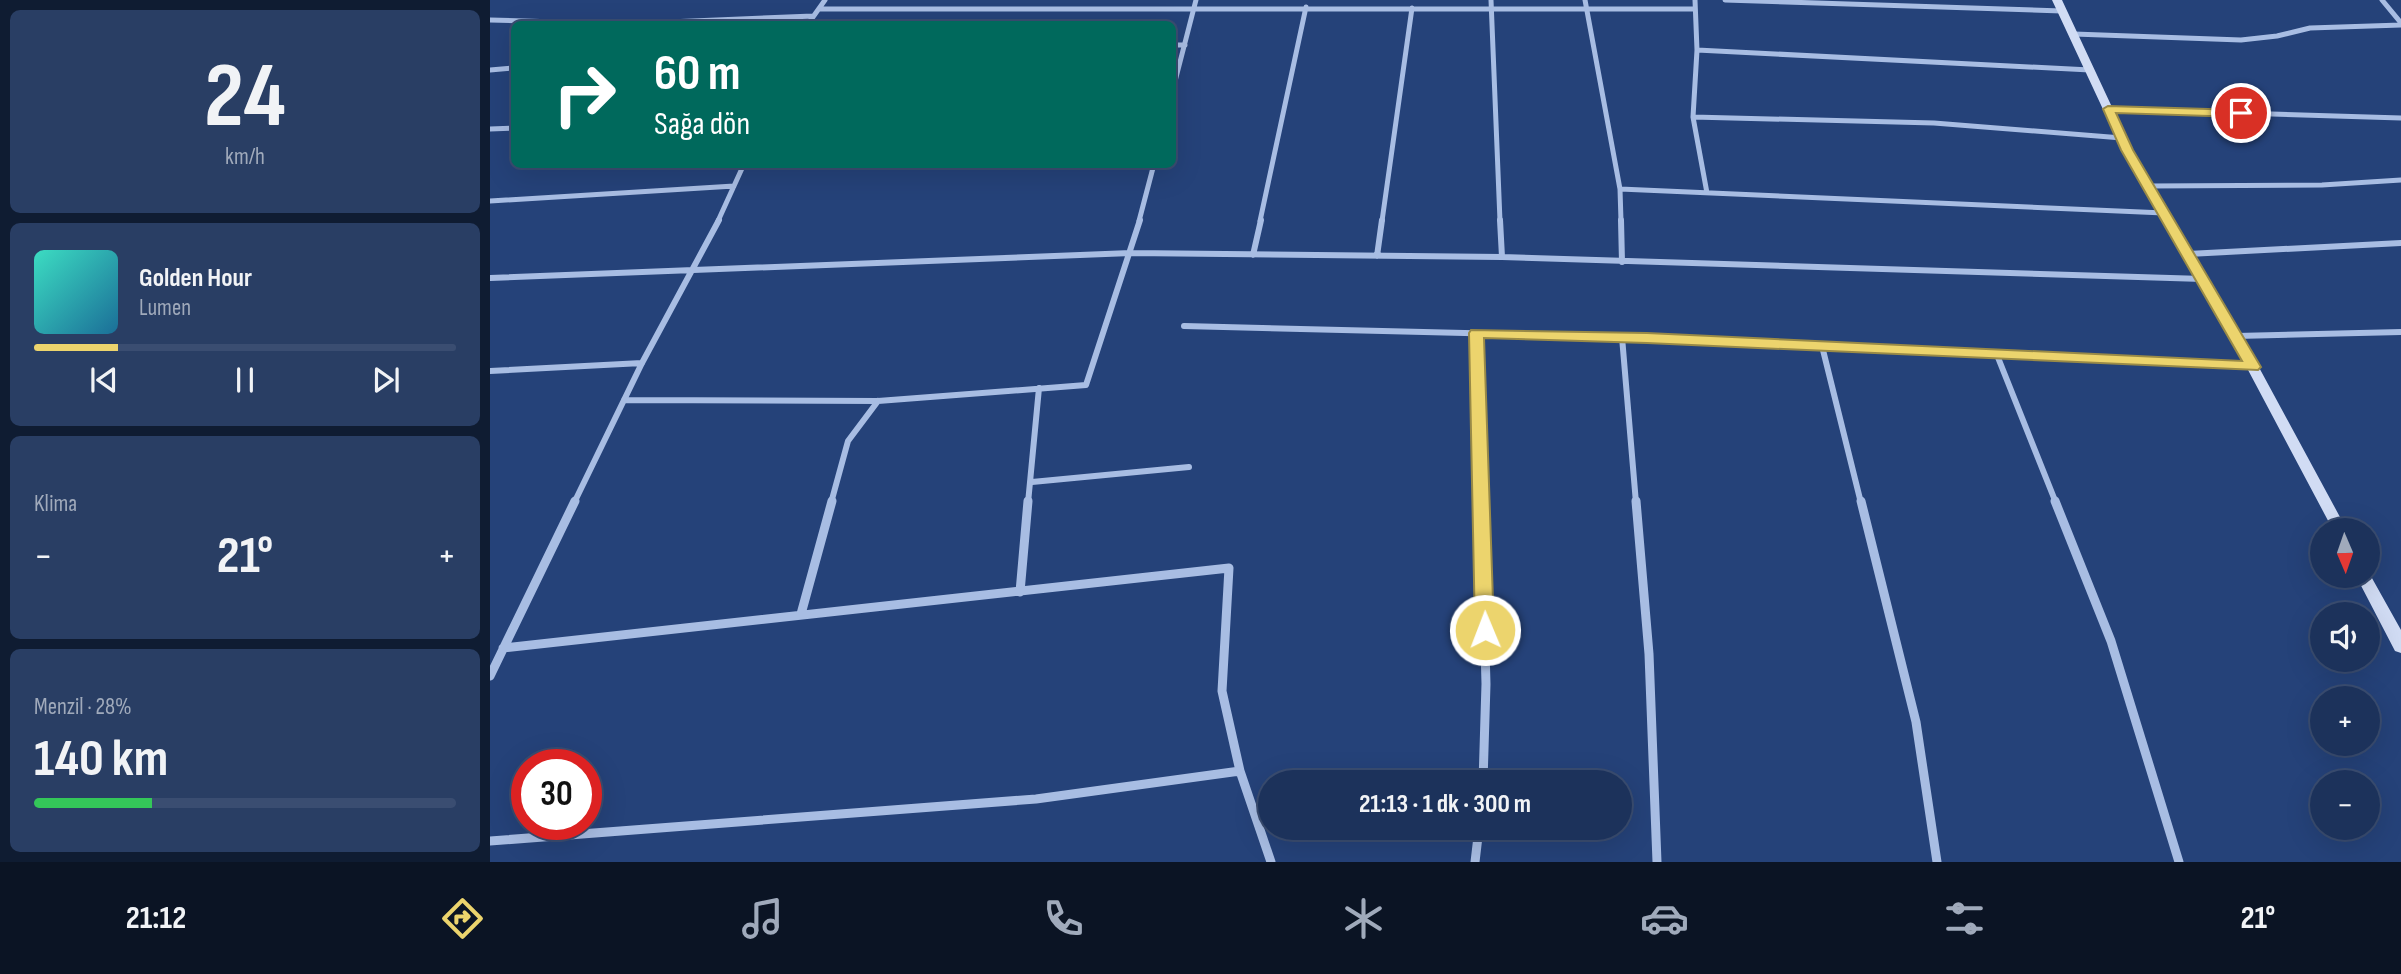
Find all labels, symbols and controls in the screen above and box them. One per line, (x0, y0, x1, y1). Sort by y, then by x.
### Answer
text: 24 (204, 43, 286, 152)
text: 60 m (654, 45, 741, 104)
icon: right (539, 49, 630, 140)
pin (2211, 83, 2271, 143)
icon: arrive (2222, 94, 2260, 132)
text: Sağa dön (654, 105, 750, 144)
text: km/h (225, 143, 265, 171)
text: Golden Hour (139, 263, 252, 294)
text: Lumen (139, 294, 191, 322)
icon: previous (85, 361, 123, 399)
icon: pause (226, 361, 264, 399)
icon: next (367, 361, 405, 399)
text: Klima (34, 490, 77, 518)
north arrow (2310, 518, 2380, 588)
map controls (2310, 518, 2380, 840)
text: 21° (217, 525, 273, 588)
text: − (34, 534, 53, 579)
text: + (437, 534, 456, 579)
position arrow (1448, 593, 1522, 667)
button: sound (2310, 602, 2380, 672)
button: + (2310, 686, 2380, 756)
text: Menzil · 28% (34, 693, 132, 721)
text: 140 km (34, 728, 168, 791)
speed limit sign: 30 (511, 749, 602, 840)
button: − (2310, 770, 2380, 840)
text: 21:13 · 1 dk · 300 m (1359, 789, 1531, 820)
icon: directions (438, 894, 487, 943)
icon: music (738, 894, 787, 943)
icon: phone (1039, 894, 1088, 943)
icon: climate (1339, 894, 1388, 943)
icon: car (1640, 894, 1689, 943)
icon: filters (1940, 894, 1989, 943)
text: 21:12 (126, 899, 186, 938)
text: 21° (2240, 899, 2275, 938)

